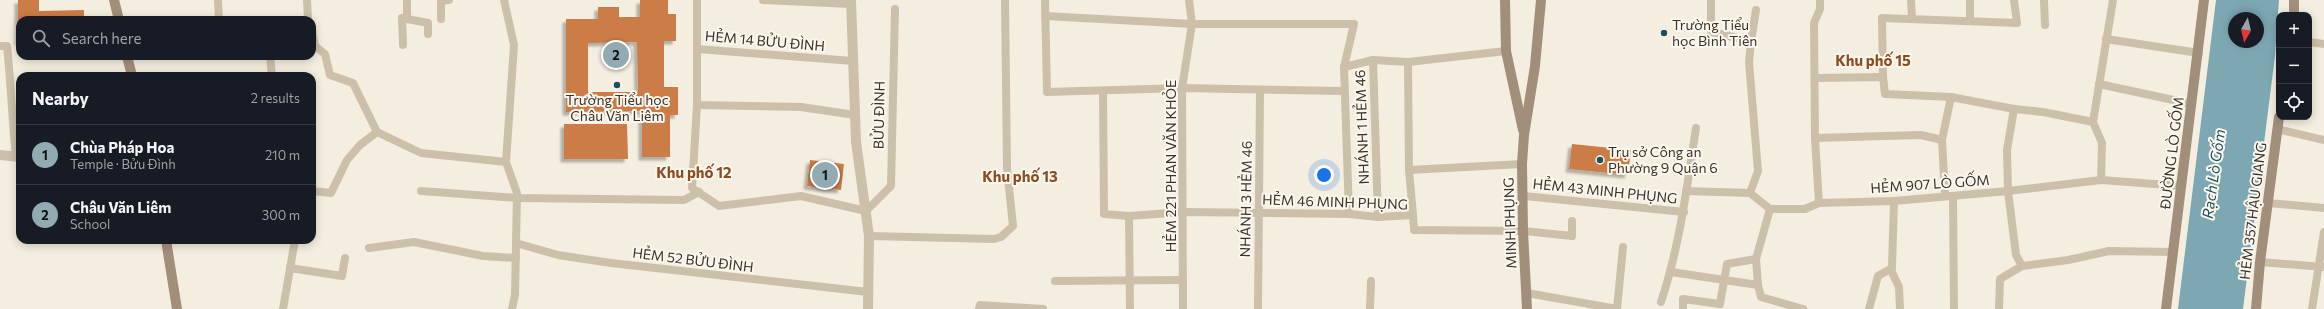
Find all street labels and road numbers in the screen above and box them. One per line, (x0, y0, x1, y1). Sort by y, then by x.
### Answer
street label: HẺM 14 BỬU ĐÌNH (704, 27, 826, 54)
street label: NHÁNH 1 HẺM 46 (1351, 69, 1372, 185)
street label: HẺM 221 PHAN VĂN KHỎE (1162, 80, 1179, 252)
street label: BỬU ĐÌNH (869, 81, 888, 149)
street label: ĐƯỜNG LÒ GỐM (2154, 96, 2187, 211)
street label: NHÁNH 3 HẺM 46 (1236, 140, 1255, 258)
street label: HẺM 357 HẬU GIANG (2236, 141, 2269, 281)
street label: HẺM 907 LÒ GỐM (1870, 169, 1990, 196)
street label: HẺM 43 MINH PHỤNG (1532, 174, 1678, 207)
street label: MINH PHỤNG (1499, 177, 1520, 269)
street label: HẺM 46 MINH PHỤNG (1262, 190, 1408, 213)
street label: HẺM 52 BỬU ĐÌNH (632, 244, 755, 275)

